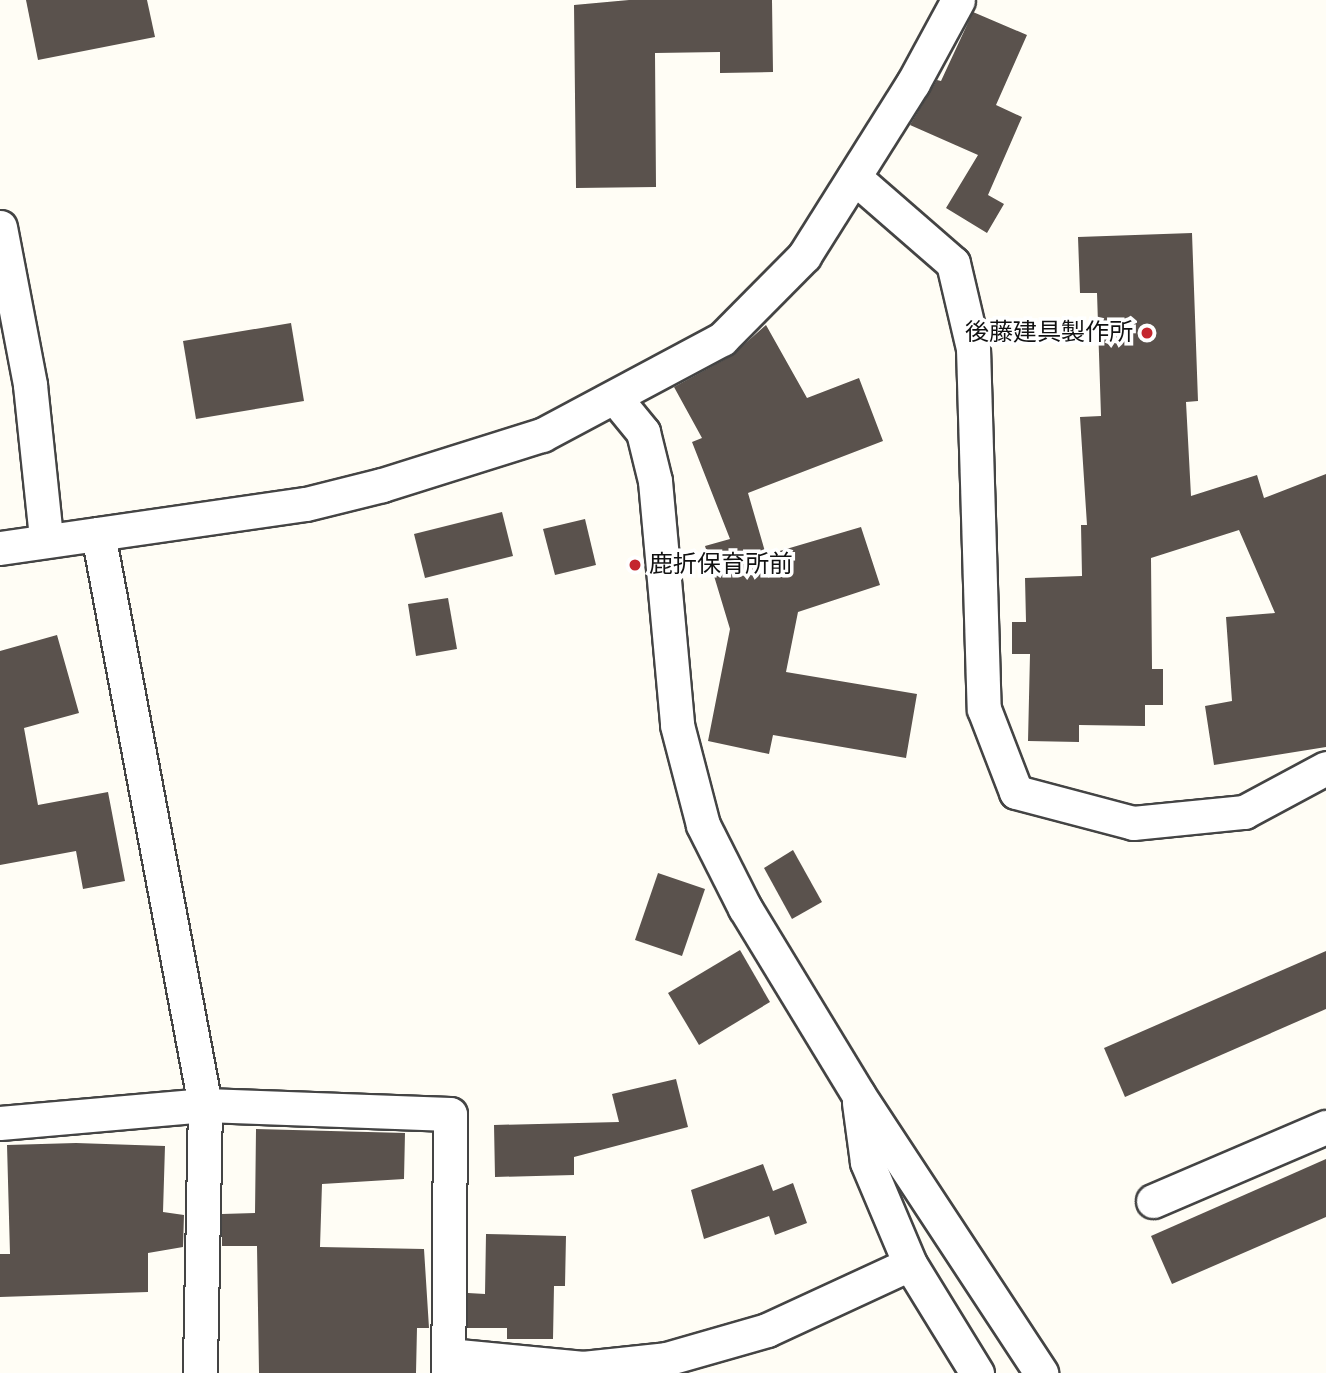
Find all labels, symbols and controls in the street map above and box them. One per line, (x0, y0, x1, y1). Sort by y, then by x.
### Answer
place label: 後藤建具製作所 (965, 319, 1133, 347)
marker: 後藤建具製作所 (1139, 325, 1155, 341)
place label: 鹿折保育所前 (649, 551, 793, 579)
marker: 鹿折保育所前 (627, 557, 643, 573)

